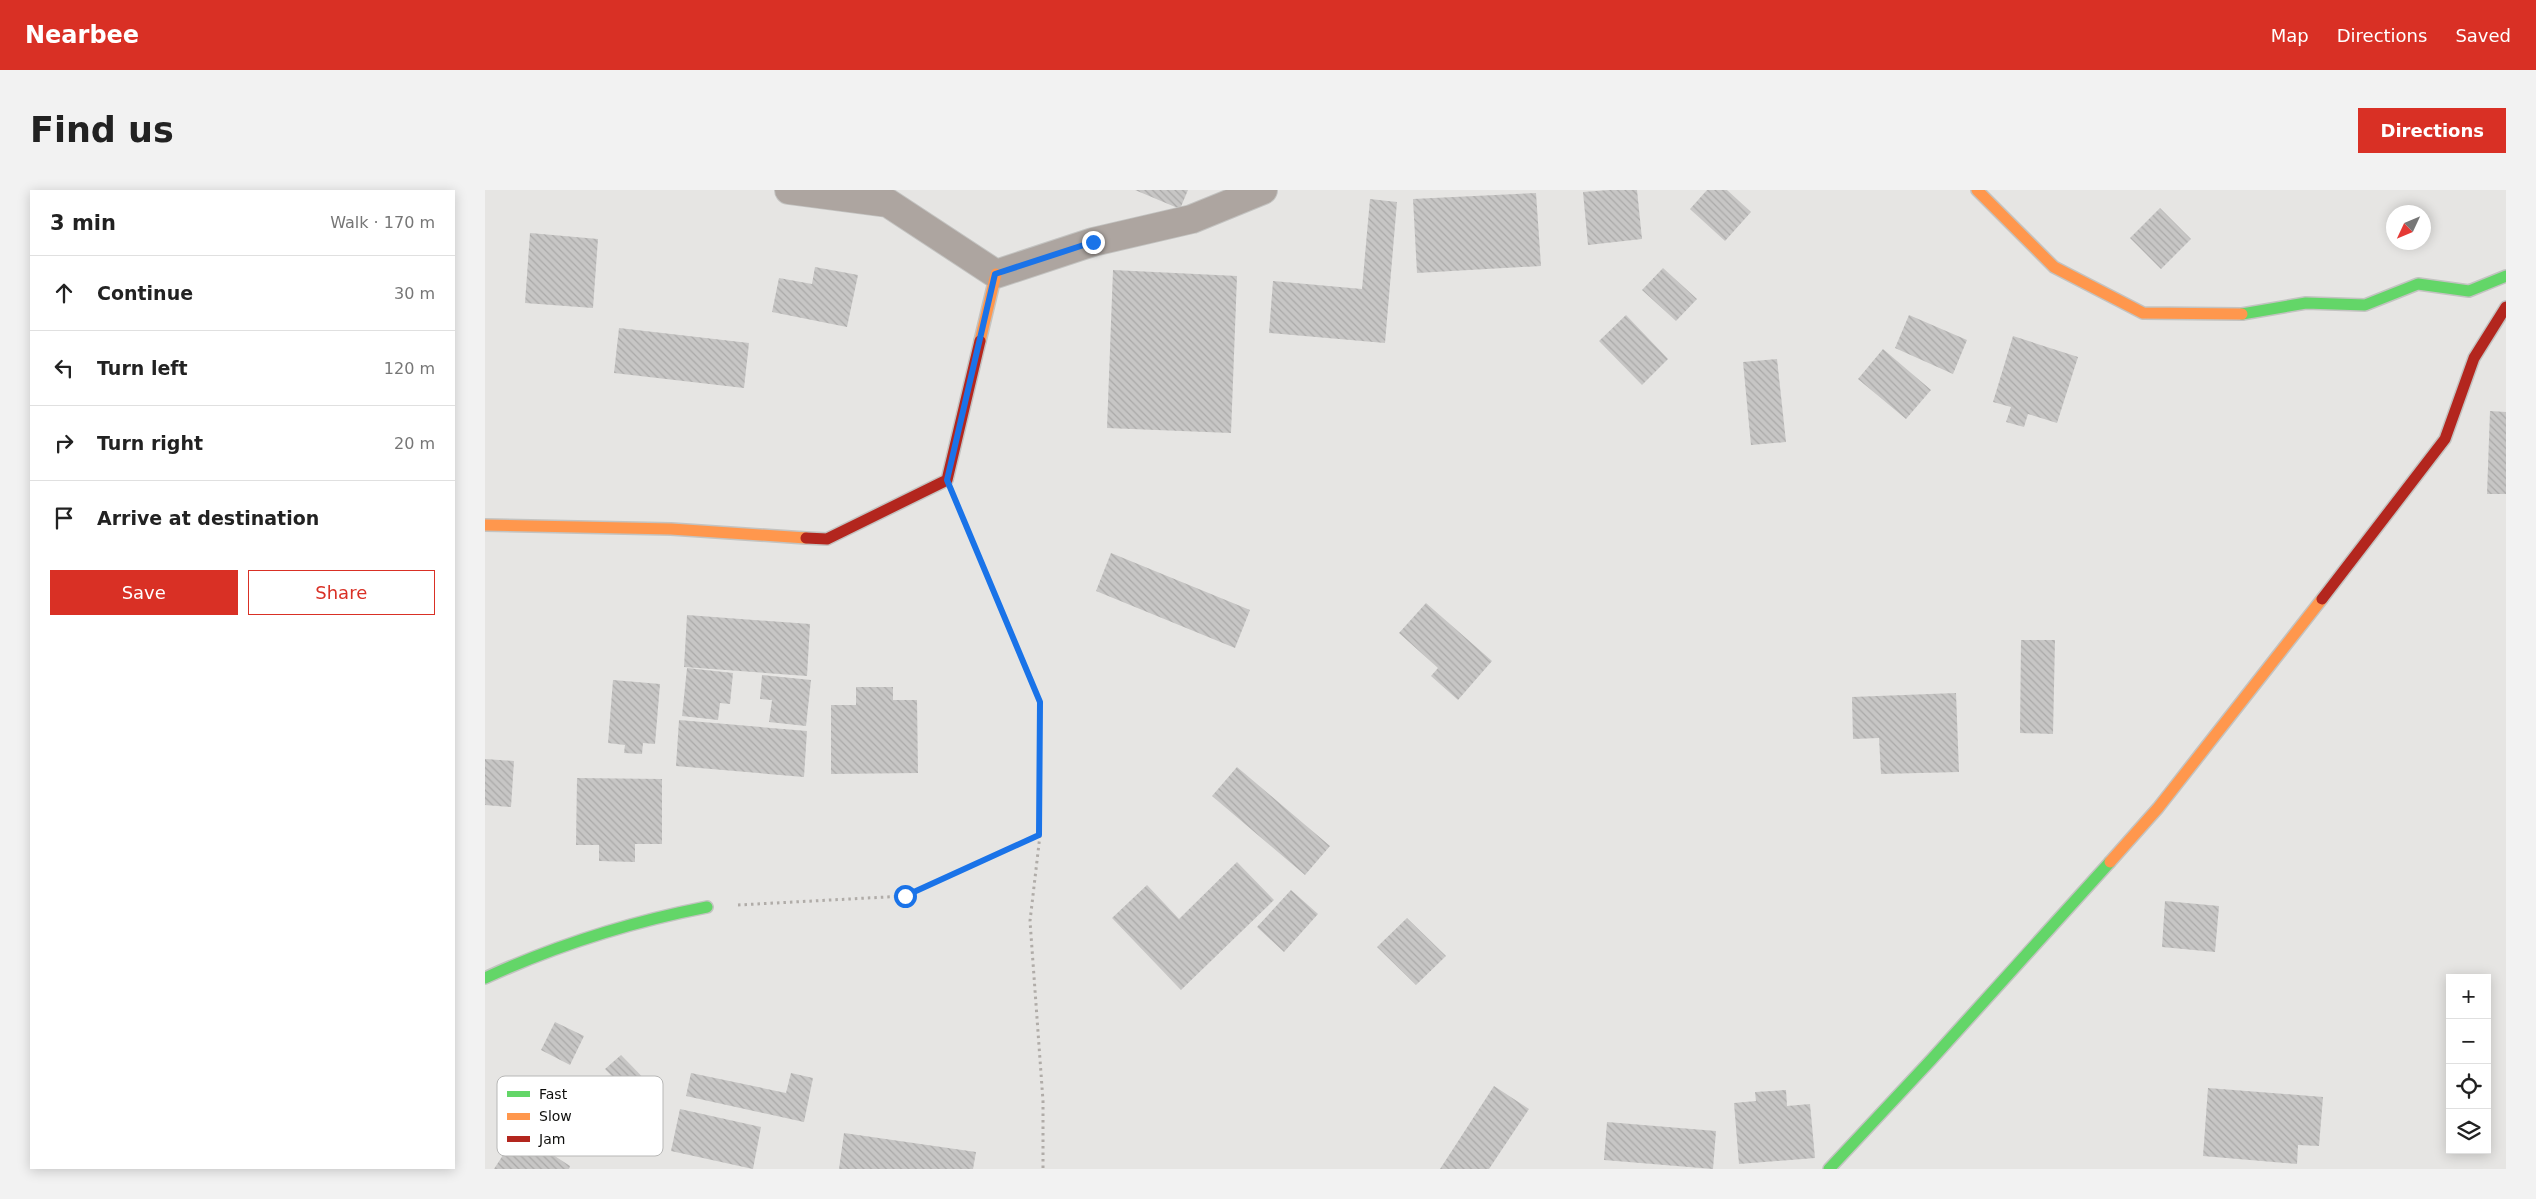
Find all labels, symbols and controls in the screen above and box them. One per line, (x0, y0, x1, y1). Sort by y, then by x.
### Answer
text: Nearbee (25, 21, 139, 49)
text: Map (2271, 25, 2309, 46)
text: Directions (2337, 25, 2427, 46)
text: Saved (2455, 25, 2511, 46)
button: Directions (2358, 108, 2506, 153)
text: Find us (30, 110, 174, 150)
north arrow (2386, 205, 2431, 250)
text: 3 min (50, 211, 116, 235)
text: Walk · 170 m (330, 213, 435, 232)
route end (1082, 231, 1105, 254)
icon: ahead (50, 279, 78, 307)
text: Continue (97, 282, 193, 304)
text: 30 m (394, 284, 435, 303)
icon: left (50, 354, 78, 382)
text: Turn left (97, 357, 188, 379)
text: 120 m (384, 359, 435, 378)
icon: right (50, 429, 78, 457)
text: Turn right (97, 432, 203, 454)
text: 20 m (394, 434, 435, 453)
icon: arrive (50, 504, 78, 532)
text: Arrive at destination (97, 507, 319, 529)
button: Save (50, 570, 238, 615)
button: Share (248, 570, 435, 615)
route start (894, 885, 917, 908)
map controls (2446, 974, 2491, 1154)
button: + (2446, 974, 2491, 1019)
button: − (2446, 1019, 2491, 1064)
button: locate (2446, 1064, 2491, 1109)
legend (497, 1076, 663, 1156)
text: Fast (539, 1086, 568, 1102)
text: Slow (539, 1108, 572, 1124)
button: layers (2446, 1109, 2491, 1154)
text: Jam (538, 1131, 565, 1147)

